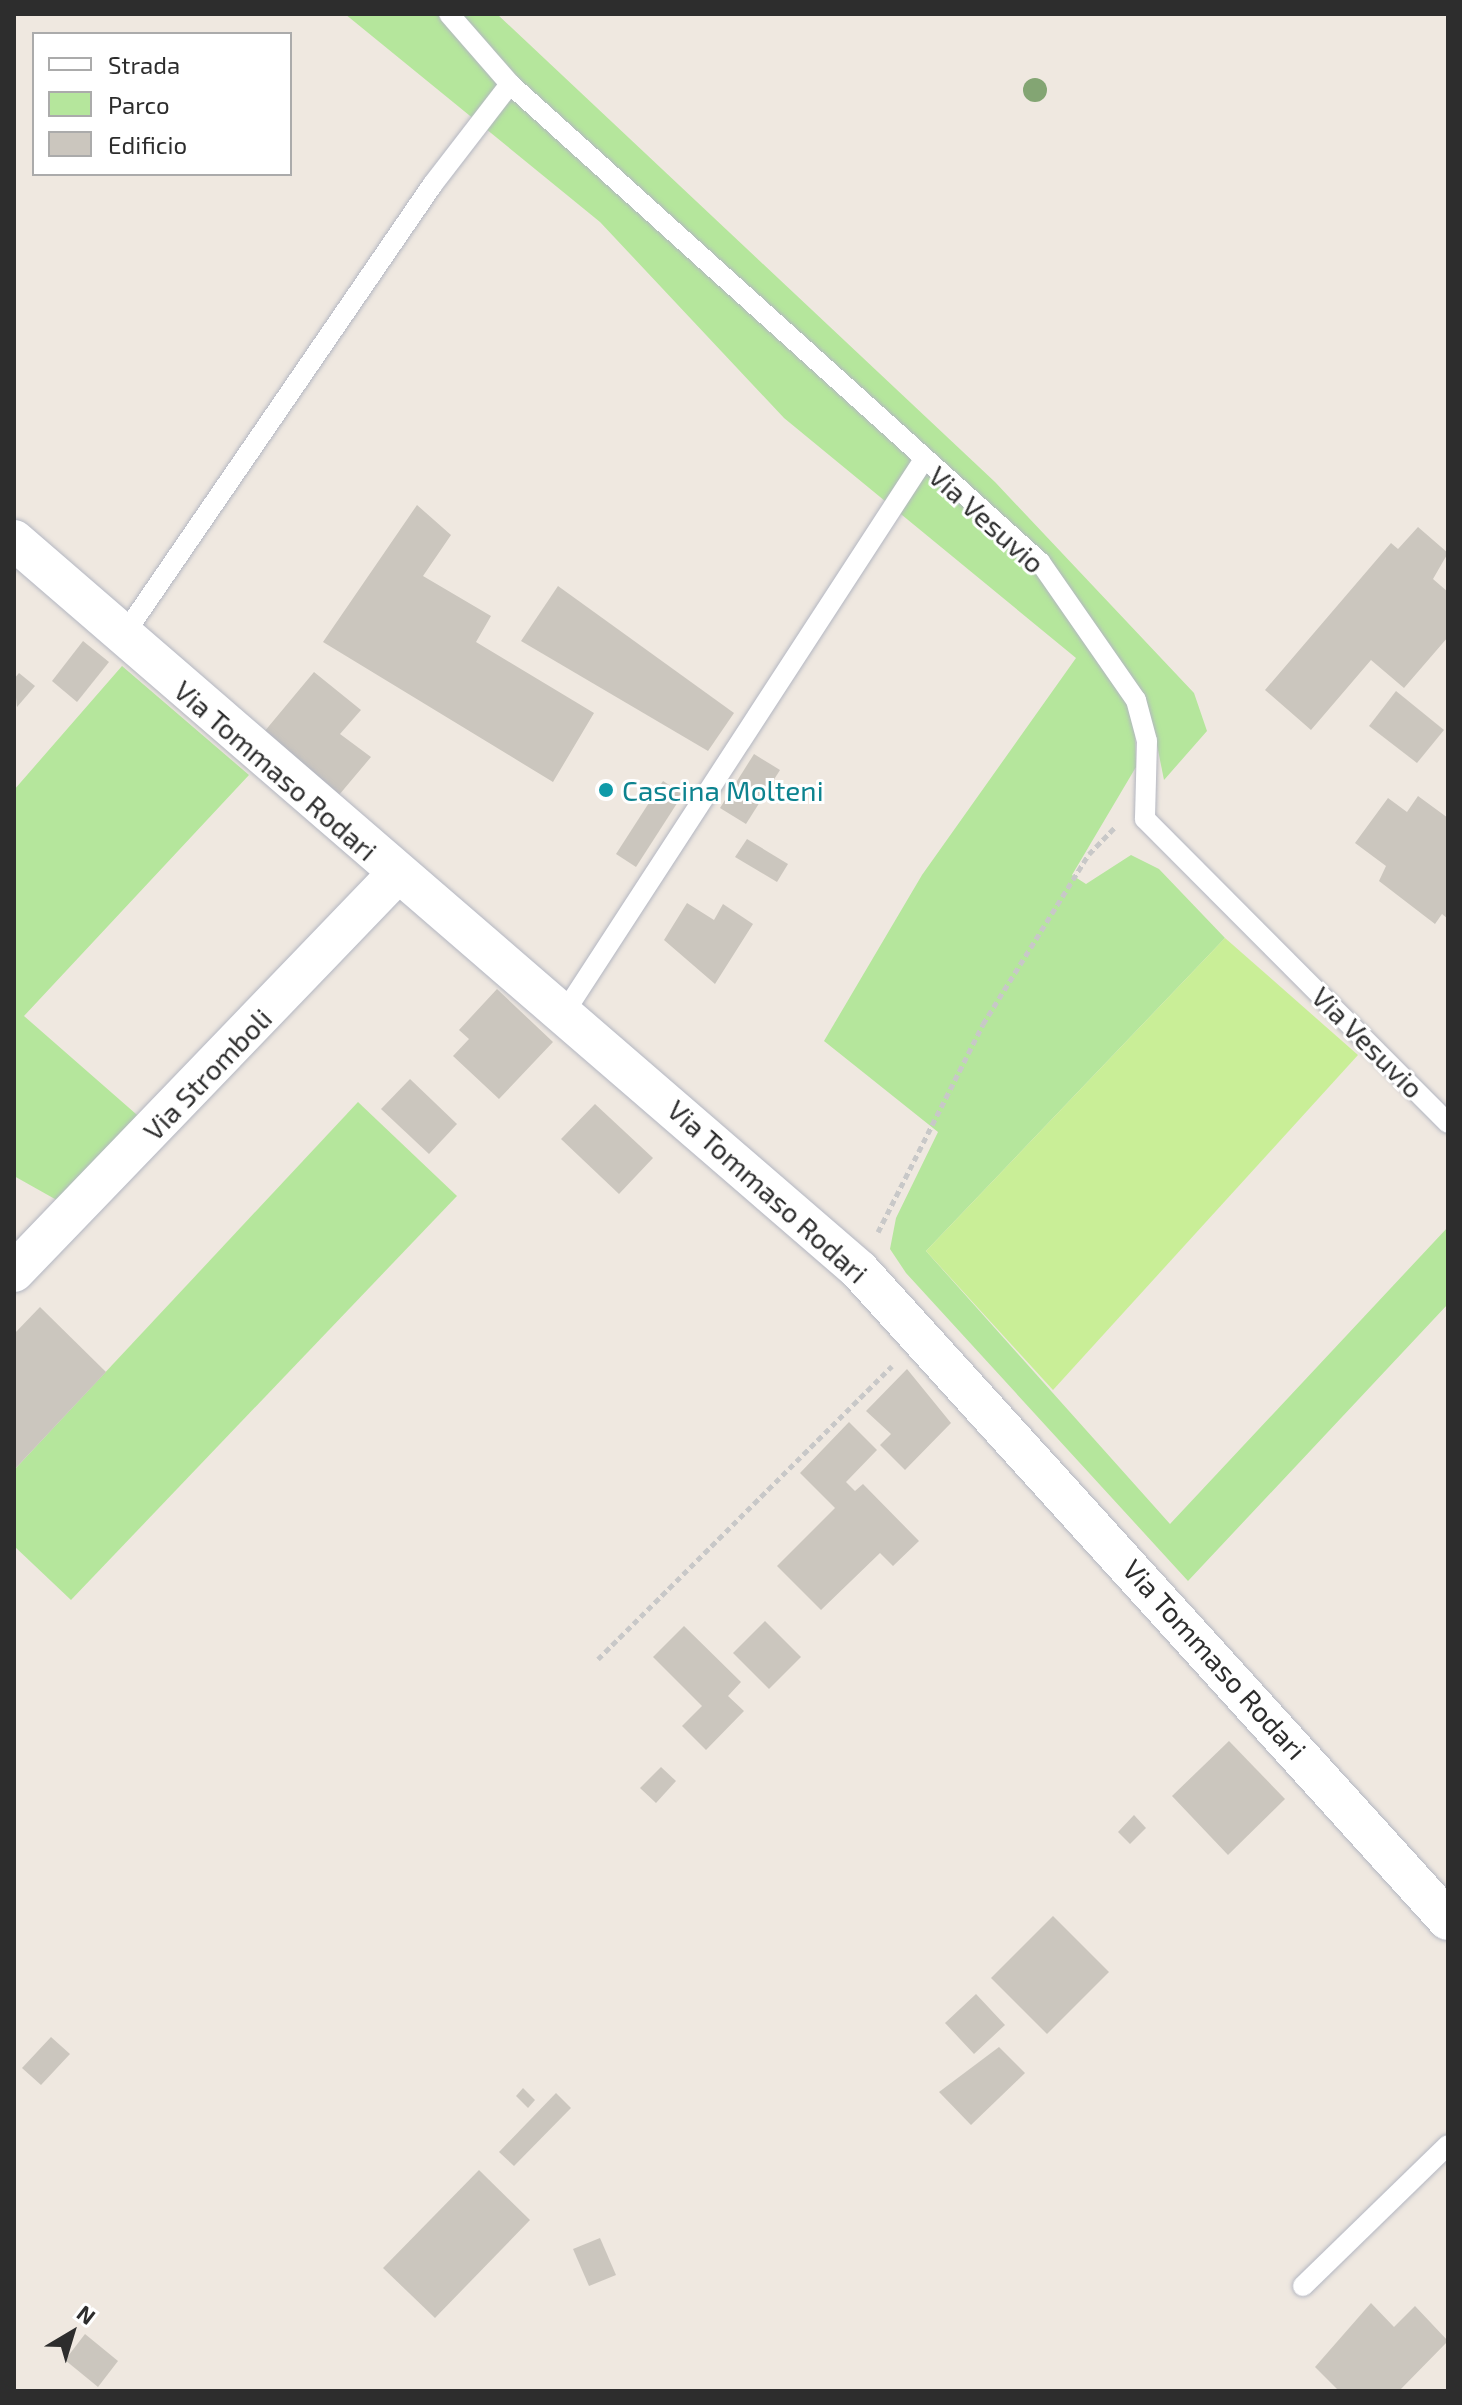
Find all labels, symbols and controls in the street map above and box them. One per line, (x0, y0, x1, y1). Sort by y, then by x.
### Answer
legend (32, 32, 292, 176)
text: Strada (108, 50, 180, 79)
text: Parco (108, 90, 170, 119)
text: Edificio (108, 130, 187, 159)
street label: Via Vesuvio (922, 458, 1052, 580)
street label: Via Tommaso Rodari (168, 673, 384, 867)
place label: Cascina Molteni (622, 773, 824, 807)
marker: Cascina Molteni (597, 781, 615, 799)
street label: Via Vesuvio (1305, 979, 1431, 1105)
street label: Via Stromboli (136, 1001, 278, 1147)
street label: Via Tommaso Rodari (661, 1092, 875, 1290)
street label: Via Tommaso Rodari (1116, 1552, 1314, 1766)
north arrow (32, 2293, 112, 2373)
text: N (73, 2299, 101, 2329)

